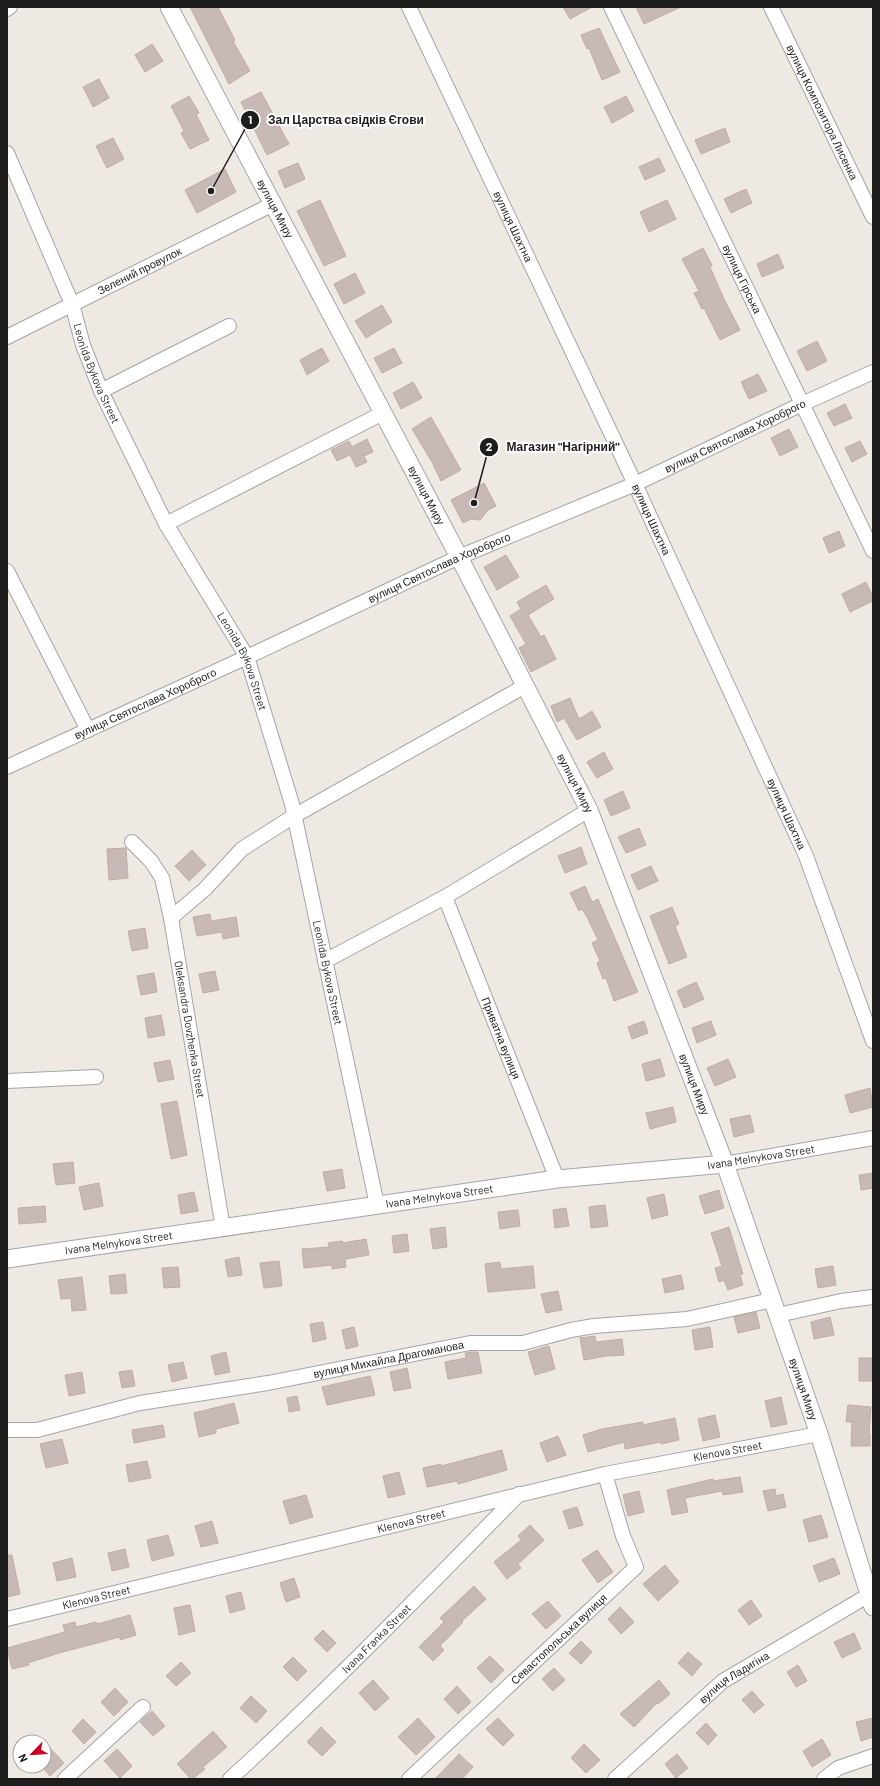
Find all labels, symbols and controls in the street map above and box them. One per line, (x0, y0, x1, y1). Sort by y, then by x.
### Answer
street label: вулиця Композитора Лисенка (784, 42, 861, 183)
callout: Зал Царства свідків Єгови (240, 108, 432, 132)
text: 1 (248, 112, 252, 126)
text: Зал Царства свідків Єгови (268, 112, 424, 127)
street label: вулиця Миру (255, 177, 297, 241)
street label: вулиця Шахтна (491, 189, 536, 265)
street label: вулиця Гірська (720, 242, 765, 316)
street label: Зелений провулок (95, 244, 183, 297)
street label: Leonida Bykova Street (71, 322, 123, 425)
street label: вулиця Святослава Хороброго (662, 396, 807, 475)
callout: Магазин "Нагірний" (479, 435, 628, 459)
text: 2 (486, 439, 493, 453)
text: Магазин "Нагірний" (506, 439, 620, 454)
street label: вулиця Миру (406, 463, 448, 527)
street label: вулиця Шахтна (630, 482, 674, 558)
street label: вулиця Святослава Хороброго (366, 529, 512, 605)
street label: Leonida Bykova Street (215, 609, 270, 712)
street label: вулиця Святослава Хороброго (72, 665, 218, 741)
street label: вулиця Миру (555, 751, 596, 815)
street label: вулиця Шахтна (765, 776, 809, 852)
street label: Leonida Bykova Street (311, 919, 346, 1026)
street label: Oleksandra Dovzhenka Street (172, 960, 208, 1099)
street label: Приватна вулиця (479, 995, 524, 1081)
street label: вулиця Миру (677, 1052, 713, 1117)
street label: Ivana Melnykova Street (706, 1142, 816, 1171)
street label: Ivana Melnykova Street (385, 1181, 494, 1210)
street label: Ivana Melnykova Street (64, 1228, 173, 1256)
street label: вулиця Михайла Драгоманова (312, 1337, 466, 1380)
street label: вулиця Миру (787, 1356, 821, 1422)
street label: Klenova Street (692, 1438, 763, 1463)
street label: Klenova Street (376, 1506, 447, 1535)
street label: Klenova Street (61, 1582, 132, 1611)
street label: Севастопольська вулиця (508, 1591, 609, 1687)
street label: Ivana Franka Street (339, 1601, 413, 1675)
street label: вулиця Ладигіна (696, 1648, 772, 1706)
north arrow (12, 1734, 52, 1774)
text: N (15, 1752, 30, 1765)

